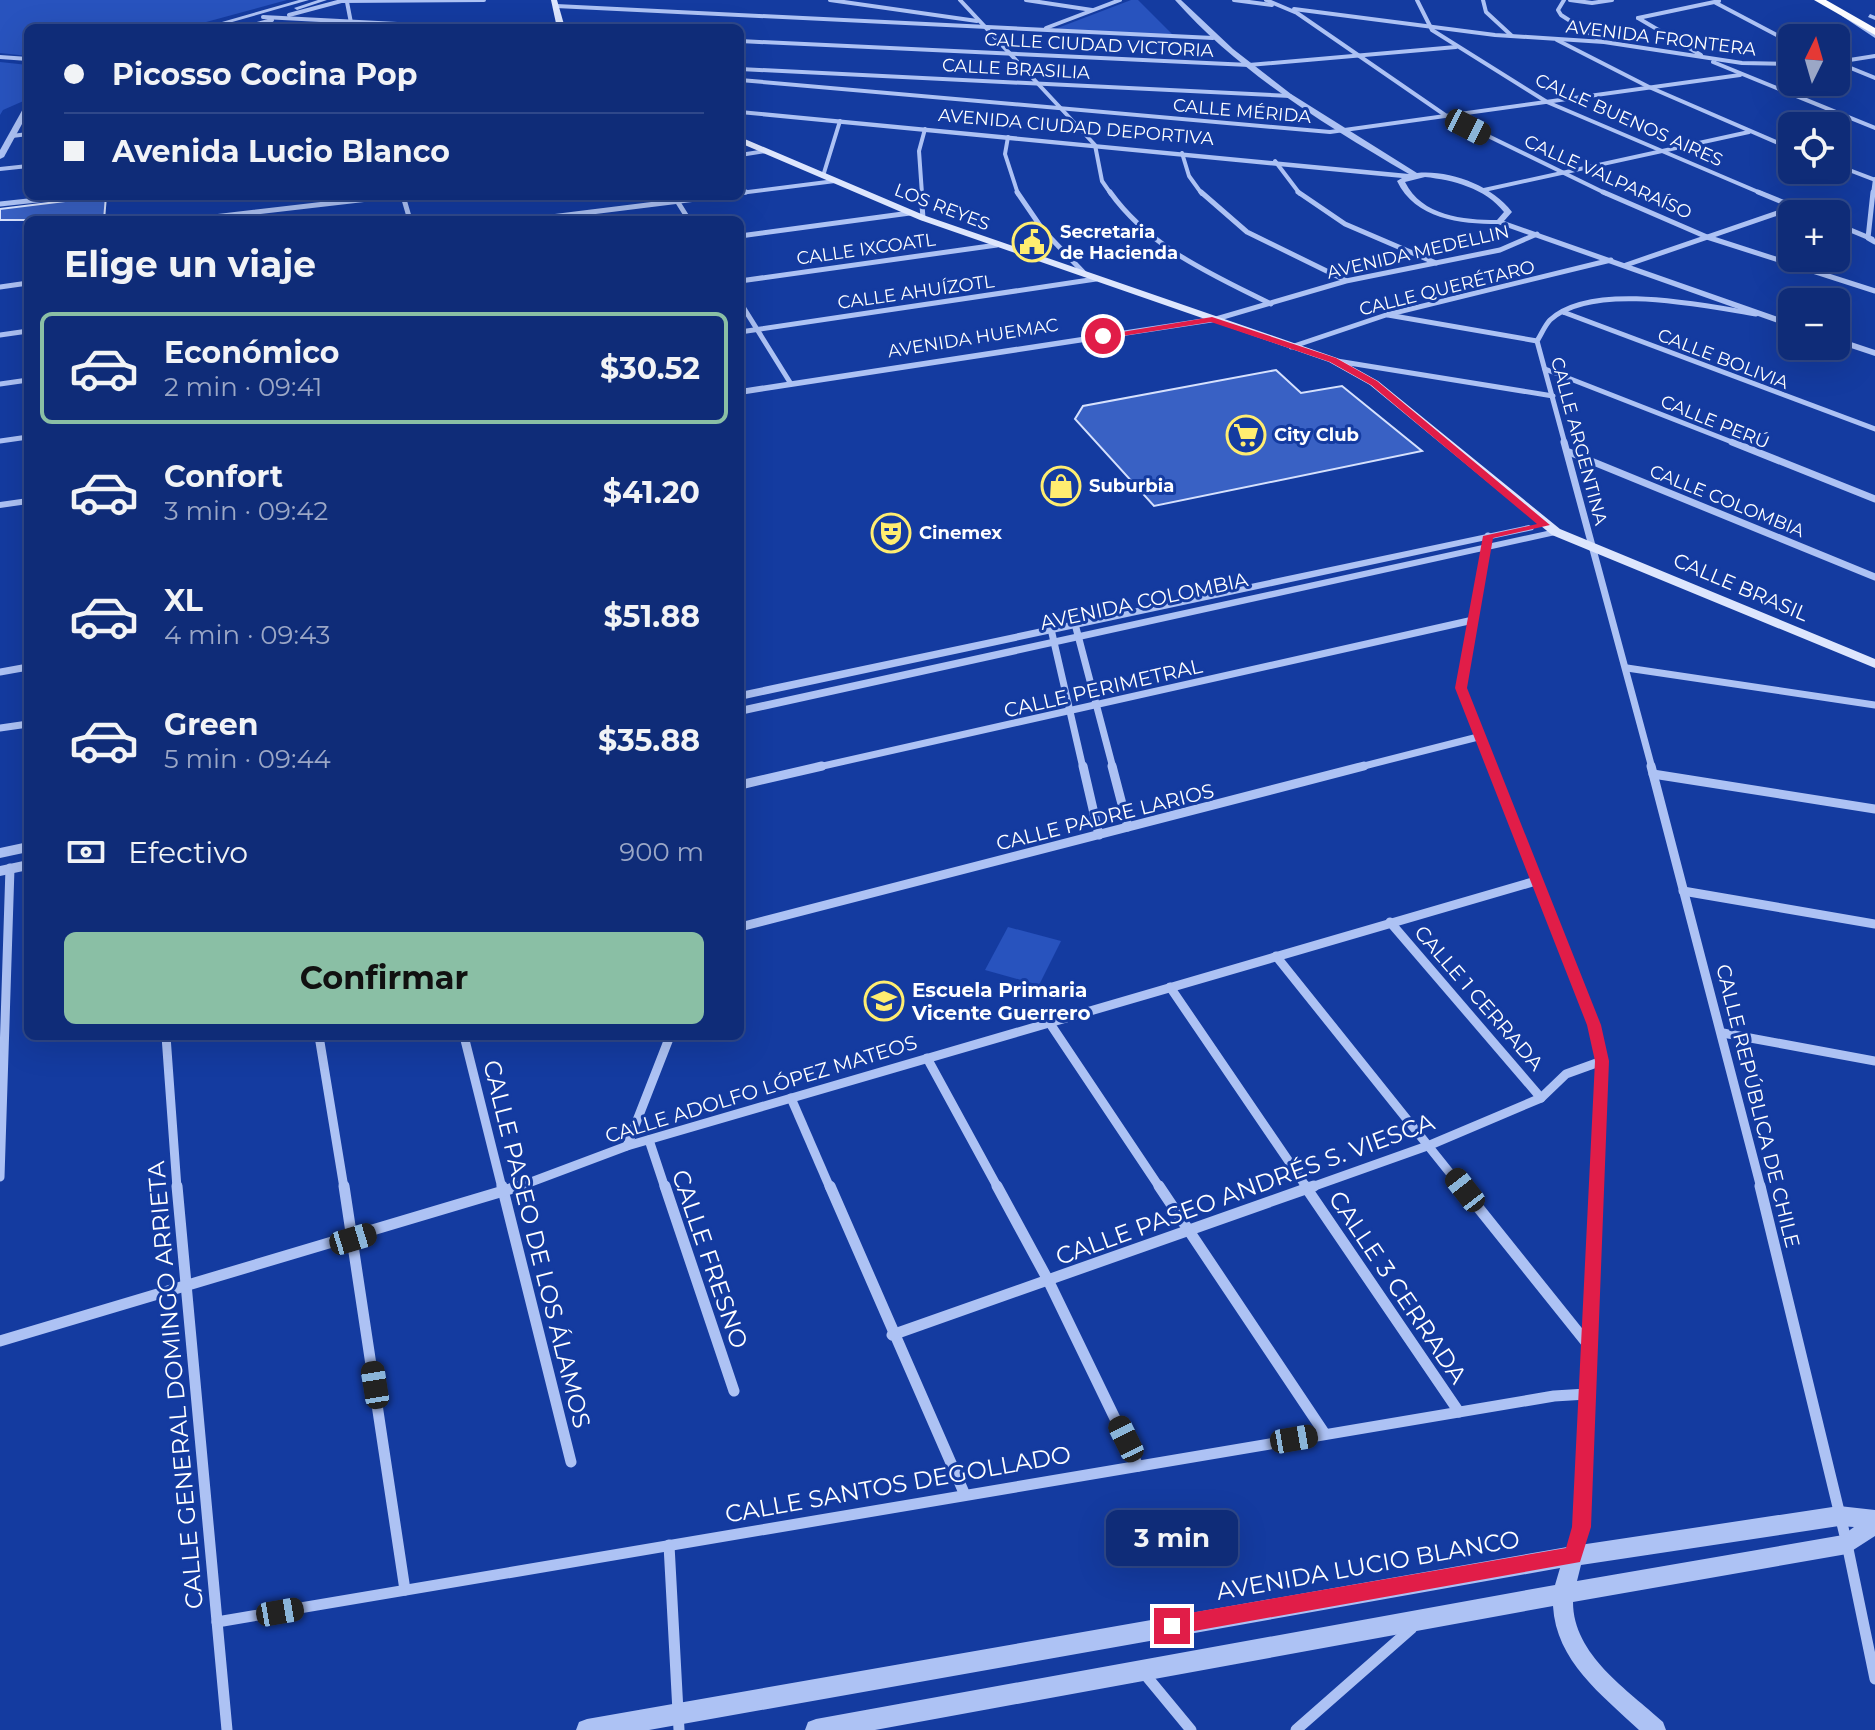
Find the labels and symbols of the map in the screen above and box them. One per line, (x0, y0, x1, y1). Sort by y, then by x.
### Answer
street label: AVENIDA FRONTERA (1565, 15, 1757, 61)
north arrow (1778, 24, 1850, 96)
street label: CALLE CIUDAD VICTORIA (984, 28, 1214, 62)
street label: CALLE BRASILIA (941, 54, 1091, 84)
street label: CALLE BUENOS AIRES (1532, 69, 1726, 171)
street label: CALLE MÉRIDA (1172, 94, 1312, 128)
street label: AVENIDA CIUDAD DEPORTIVA (937, 104, 1215, 150)
car (1441, 105, 1495, 149)
street label: CALLE VALPARAÍSO (1521, 130, 1695, 224)
street label: LOS REYES (891, 179, 993, 235)
street label: AVENIDA MEDELLIN (1325, 220, 1511, 284)
public building icon: Secretaria de Hacienda (1011, 221, 1053, 263)
place label: Secretaria de Hacienda (1060, 221, 1178, 264)
street label: CALLE IXCOATL (795, 228, 937, 270)
street label: CALLE QUERÉTARO (1357, 255, 1537, 321)
street label: CALLE AHUÍZOTL (836, 270, 996, 314)
street label: AVENIDA HUEMAC (886, 314, 1060, 362)
route start (1085, 318, 1121, 354)
street label: CALLE BOLIVIA (1654, 324, 1792, 394)
street label: CALLE ARGENTINA (1546, 355, 1612, 528)
street label: CALLE PERÚ (1657, 390, 1773, 454)
supermarket icon: City Club (1225, 414, 1267, 456)
place label: City Club (1274, 424, 1359, 446)
street label: CALLE COLOMBIA (1646, 460, 1808, 542)
shop icon: Suburbia (1040, 465, 1082, 507)
place label: Suburbia (1089, 475, 1174, 497)
theatre icon: Cinemex (870, 512, 912, 554)
place label: Cinemex (919, 522, 1002, 544)
street label: CALLE BRASIL (1670, 548, 1812, 626)
street label: AVENIDA COLOMBIA (1038, 567, 1251, 635)
street label: CALLE PERIMETRAL (1001, 653, 1205, 723)
street label: CALLE PADRE LARIOS (994, 778, 1216, 856)
street label: CALLE 1 CERRADA (1409, 921, 1549, 1076)
street label: CALLE REPÚBLICA DE CHILE (1711, 962, 1805, 1250)
place label: Escuela Primaria Vicente Guerrero (911, 978, 1091, 1025)
school or university icon: Escuela Primaria Vicente Guerrero (863, 980, 905, 1022)
street label: CALLE ADOLFO LÓPEZ MATEOS (602, 1030, 920, 1148)
street label: CALLE PASEO DE LOS ÁLAMOS (477, 1057, 597, 1431)
street label: CALLE PASEO ANDRÉS S. VIESCA (1052, 1107, 1439, 1271)
street label: CALLE GENERAL DOMINGO ARRIETA (141, 1159, 209, 1610)
car (1441, 1164, 1489, 1216)
street label: CALLE FRESNO (666, 1166, 754, 1352)
street label: CALLE 3 CERRADA (1323, 1185, 1474, 1389)
car (327, 1221, 379, 1257)
car (359, 1359, 391, 1411)
car (1105, 1412, 1147, 1466)
car (1268, 1423, 1320, 1455)
street label: CALLE SANTOS DEGOLLADO (723, 1439, 1073, 1529)
callout: 3 min (1106, 1510, 1238, 1566)
street label: AVENIDA LUCIO BLANCO (1214, 1524, 1522, 1606)
car (254, 1596, 306, 1628)
route end (1154, 1608, 1190, 1644)

